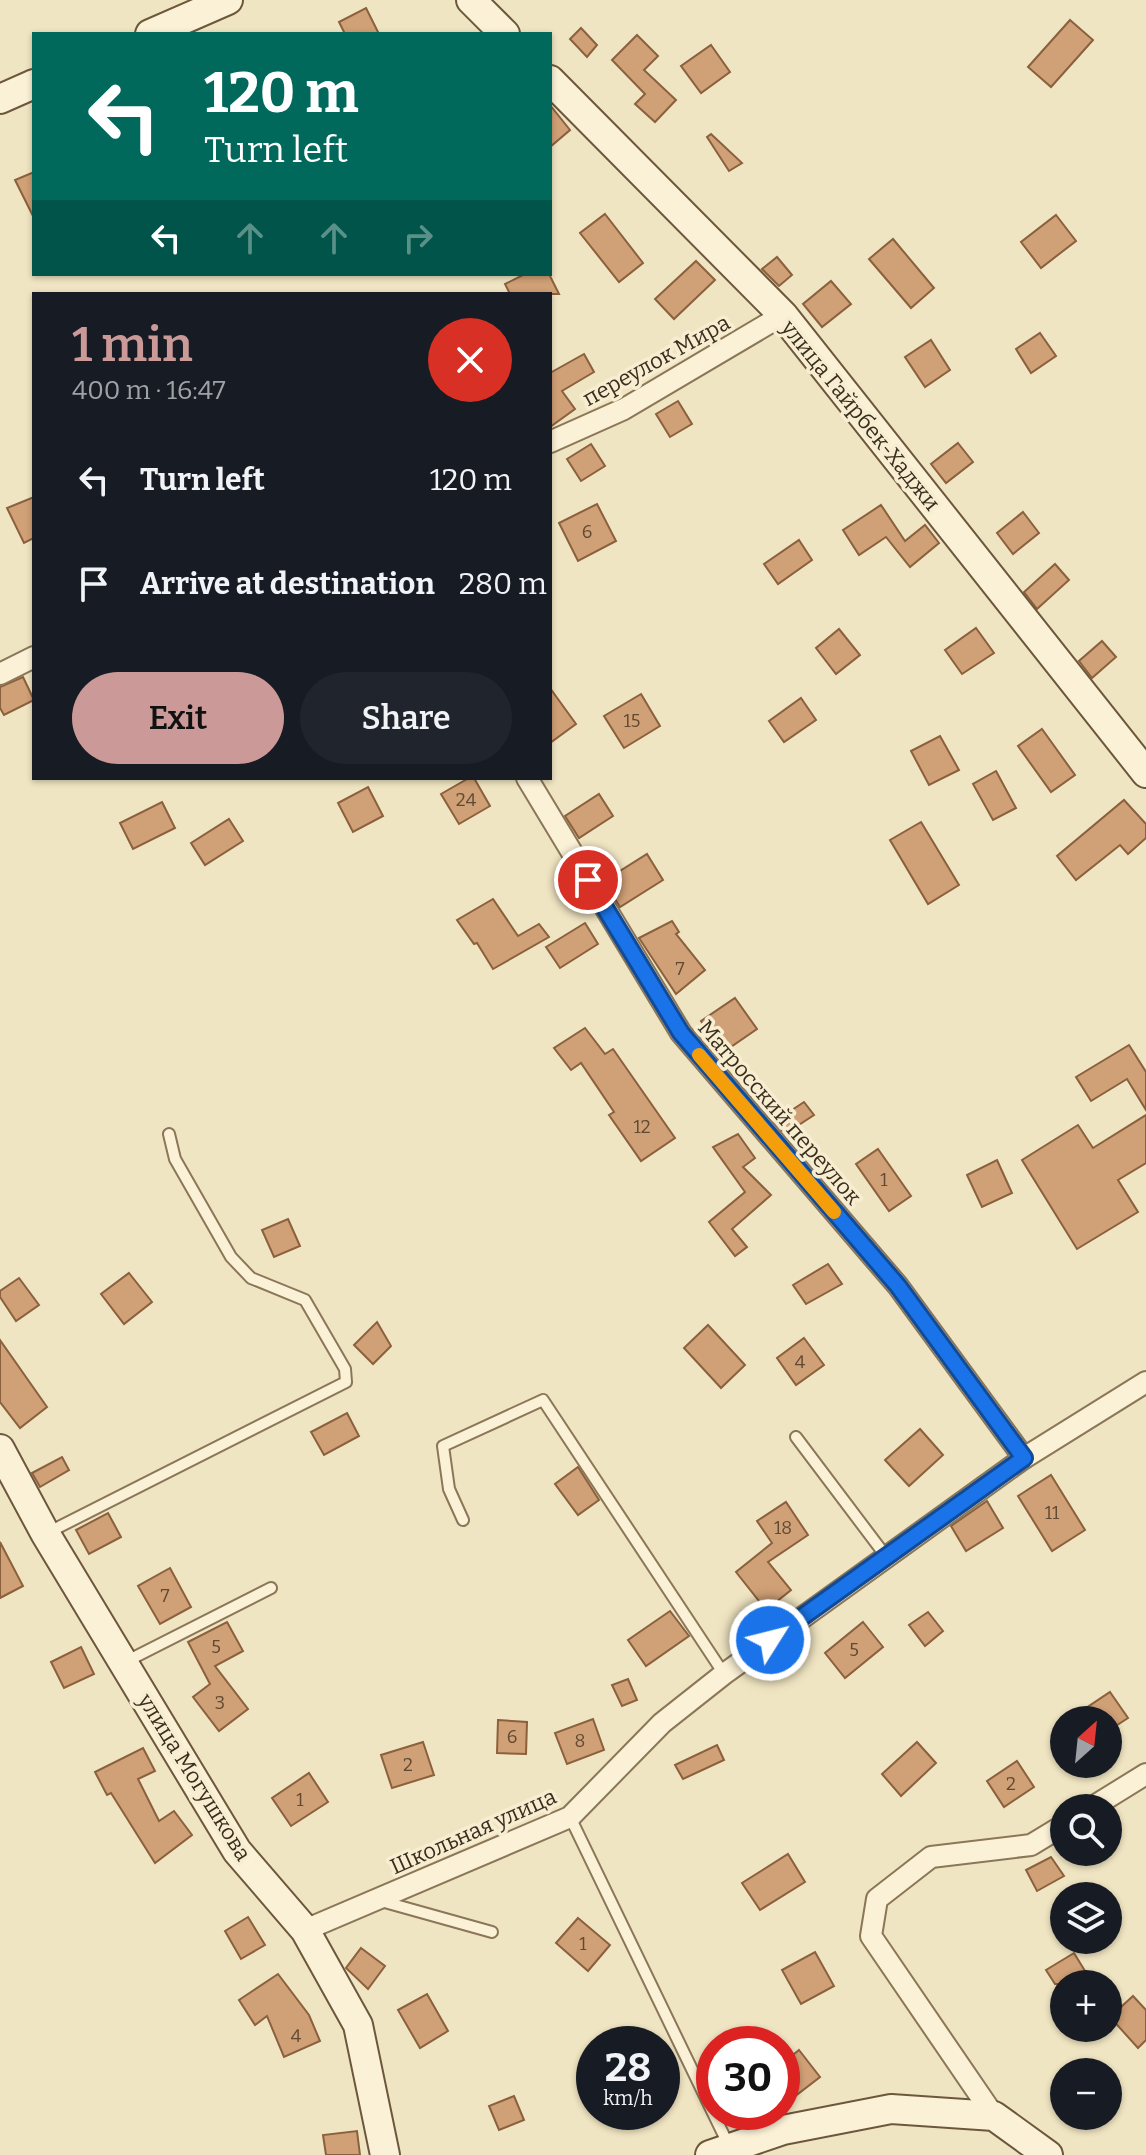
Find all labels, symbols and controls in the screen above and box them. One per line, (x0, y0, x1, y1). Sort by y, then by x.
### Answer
text: 120 m (204, 60, 359, 127)
icon: left (72, 64, 176, 168)
text: Turn left (204, 128, 348, 172)
icon: left (144, 216, 188, 260)
icon: ahead (228, 216, 272, 260)
icon: ahead (312, 216, 356, 260)
icon: right (396, 216, 440, 260)
street label: переулок Мира (578, 309, 735, 412)
street label: улица Гайрбек-Хаджи (775, 314, 946, 516)
text: 1 min (72, 316, 193, 374)
button: close (428, 318, 512, 402)
text: 400 m · 16:47 (72, 375, 226, 406)
icon: left (72, 458, 116, 502)
text: Turn left (140, 462, 265, 498)
text: 120 m (430, 462, 512, 498)
house number: 6 (582, 521, 592, 543)
icon: arrive (72, 562, 116, 606)
text: Arrive at destination (140, 566, 435, 602)
text: 280 m (459, 566, 547, 602)
button: Exit (72, 672, 284, 764)
button: Share (300, 672, 512, 764)
house number: 15 (624, 710, 640, 732)
house number: 24 (456, 789, 477, 811)
pin (554, 846, 622, 914)
icon: arrive (566, 858, 610, 902)
house number: 7 (675, 958, 685, 980)
street label: Матросский переулок (692, 1015, 867, 1210)
house number: 12 (633, 1116, 651, 1138)
house number: 1 (880, 1169, 888, 1191)
house number: 4 (795, 1351, 806, 1373)
house number: 11 (1045, 1502, 1060, 1524)
house number: 18 (774, 1517, 792, 1539)
house number: 7 (160, 1585, 170, 1607)
position arrow (728, 1598, 812, 1682)
house number: 5 (211, 1636, 221, 1658)
house number: 5 (849, 1639, 859, 1661)
street label: улица Могушкова (132, 1688, 257, 1866)
house number: 3 (215, 1692, 225, 1714)
north arrow (1050, 1706, 1122, 1778)
map controls (1050, 1706, 1122, 2130)
house number: 6 (507, 1726, 517, 1748)
house number: 8 (575, 1730, 585, 1752)
house number: 2 (403, 1754, 413, 1776)
house number: 2 (1006, 1773, 1016, 1795)
street label: Школьная улица (386, 1783, 560, 1880)
house number: 1 (296, 1789, 304, 1811)
button: search (1050, 1794, 1122, 1866)
button: layers (1050, 1882, 1122, 1954)
house number: 1 (579, 1933, 587, 1955)
button: + (1050, 1970, 1122, 2042)
house number: 4 (291, 2025, 302, 2047)
speed limit sign: 30 (696, 2026, 800, 2130)
text: 28 (605, 2044, 651, 2092)
button: − (1050, 2058, 1122, 2130)
text: km/h (603, 2086, 653, 2110)

